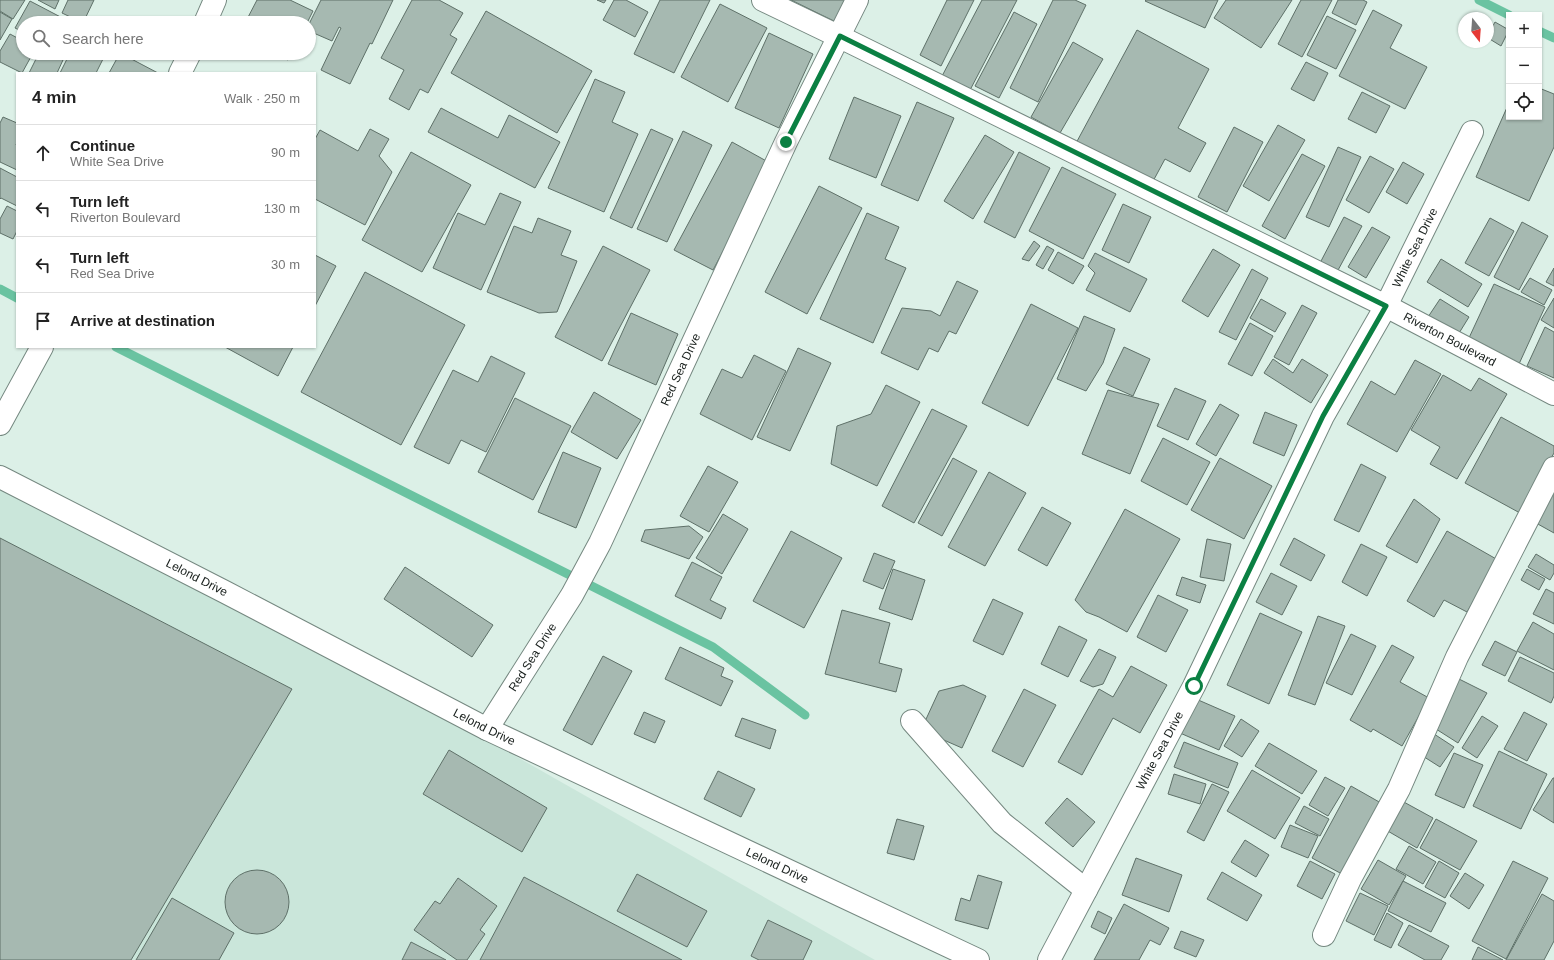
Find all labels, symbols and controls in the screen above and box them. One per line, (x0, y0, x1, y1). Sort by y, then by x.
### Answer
north arrow (1458, 12, 1494, 48)
map controls (1506, 12, 1542, 120)
button: + (1506, 12, 1542, 48)
search box (16, 16, 316, 60)
icon: search (30, 27, 52, 49)
text: Search here (62, 30, 144, 47)
button: − (1506, 48, 1542, 84)
button: locate (1506, 84, 1542, 120)
text: 4 min (32, 88, 76, 107)
text: Walk · 250 m (224, 91, 300, 106)
route end (777, 133, 795, 151)
text: Continue (70, 137, 135, 154)
icon: ahead (32, 142, 54, 164)
text: 90 m (271, 145, 300, 160)
text: White Sea Drive (70, 154, 164, 169)
text: Turn left (70, 193, 129, 210)
icon: left (32, 198, 54, 220)
text: 130 m (264, 201, 300, 216)
street label: White Sea Drive (1389, 205, 1440, 290)
text: Riverton Boulevard (70, 210, 181, 225)
text: Turn left (70, 249, 129, 266)
icon: left (32, 254, 54, 276)
text: 30 m (271, 257, 300, 272)
text: Red Sea Drive (70, 266, 155, 281)
street label: Riverton Boulevard (1401, 309, 1498, 369)
icon: arrive (32, 310, 54, 332)
text: Arrive at destination (70, 312, 215, 329)
street label: Red Sea Drive (658, 331, 703, 408)
street label: Lelond Drive (164, 556, 230, 599)
street label: Red Sea Drive (506, 620, 560, 694)
route start (1185, 677, 1203, 695)
street label: Lelond Drive (451, 706, 518, 748)
street label: White Sea Drive (1133, 709, 1186, 792)
street label: Lelond Drive (744, 845, 811, 886)

